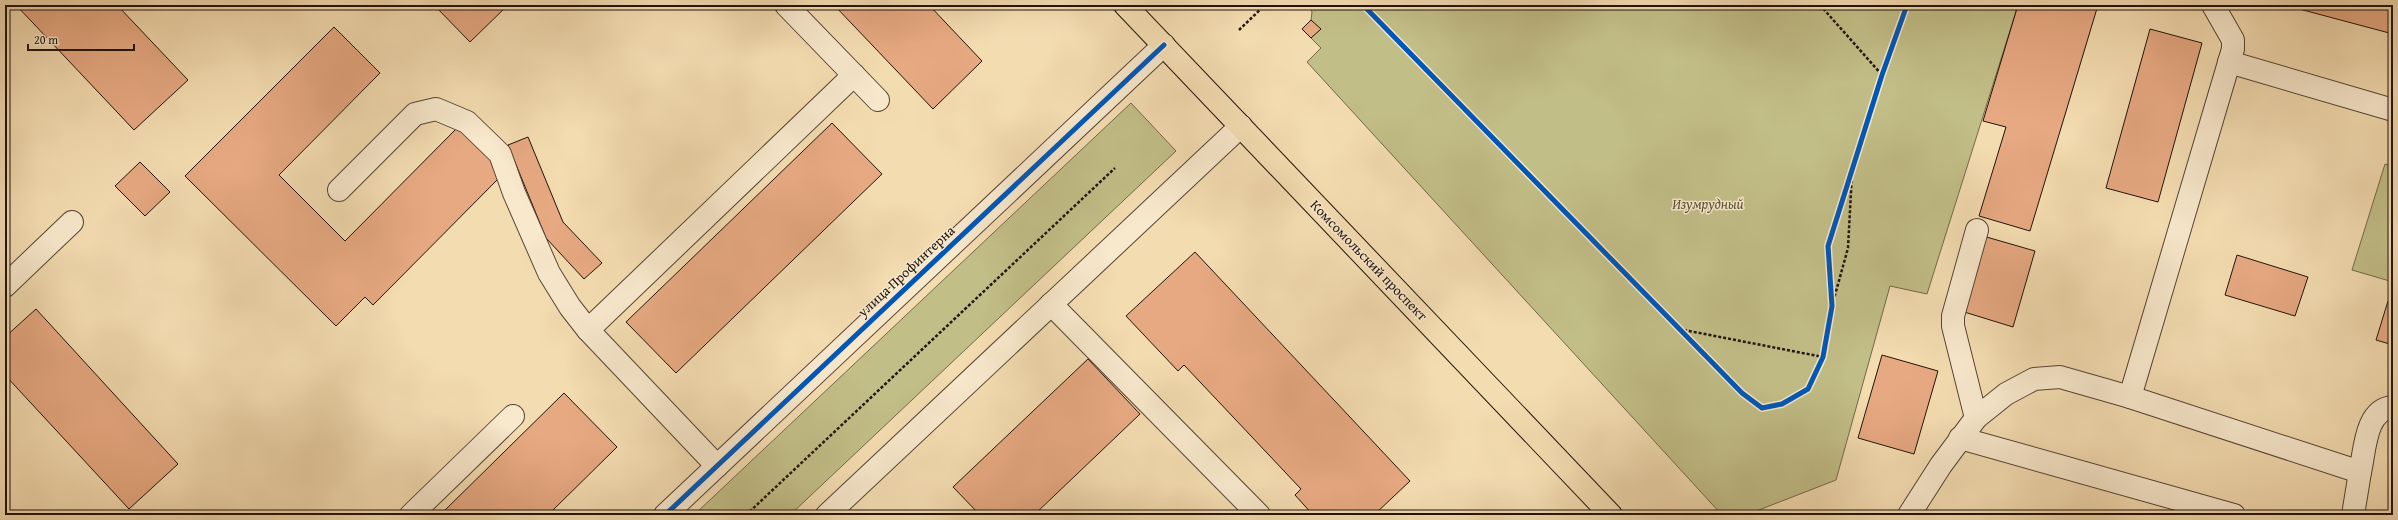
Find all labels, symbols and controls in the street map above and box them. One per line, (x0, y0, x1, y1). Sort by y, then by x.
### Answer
scale bar (28, 26, 134, 52)
text: 20 m (34, 31, 58, 48)
park label: Изумрудный (1672, 194, 1744, 214)
street label: Комсомольский проспект (1306, 195, 1432, 325)
street label: улица Профинтерна (852, 220, 959, 322)

